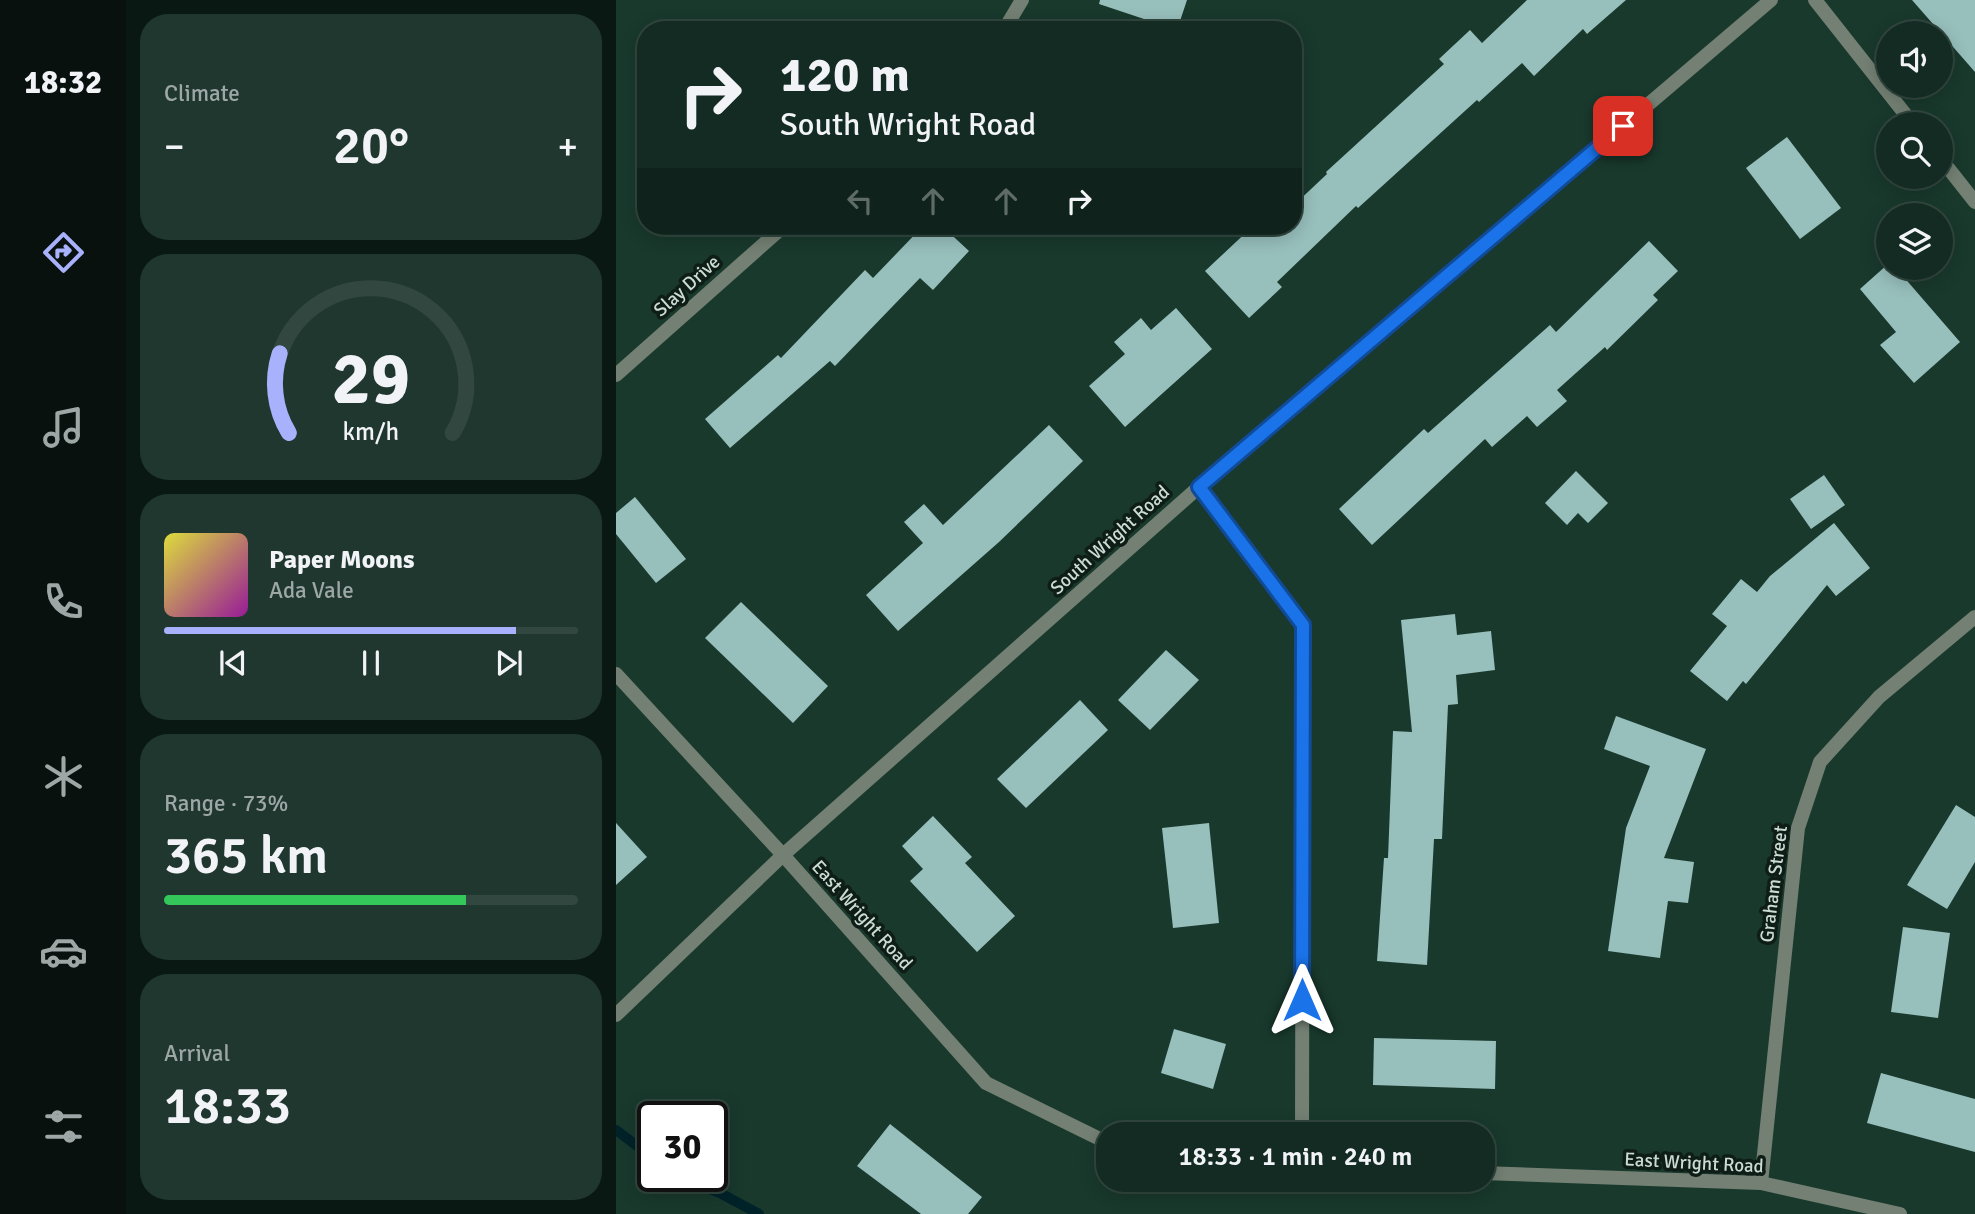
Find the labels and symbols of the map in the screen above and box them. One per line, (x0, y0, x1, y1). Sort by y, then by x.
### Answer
pin (1593, 96, 1653, 156)
street label: Slay Drive (649, 250, 725, 322)
street label: South Wright Road (1045, 480, 1175, 600)
street label: Graham Street (1755, 824, 1793, 944)
street label: East Wright Road (806, 855, 918, 975)
position arrow (1265, 963, 1339, 1037)
speed limit sign: 30 (637, 1101, 728, 1192)
street label: East Wright Road (1624, 1147, 1764, 1179)

